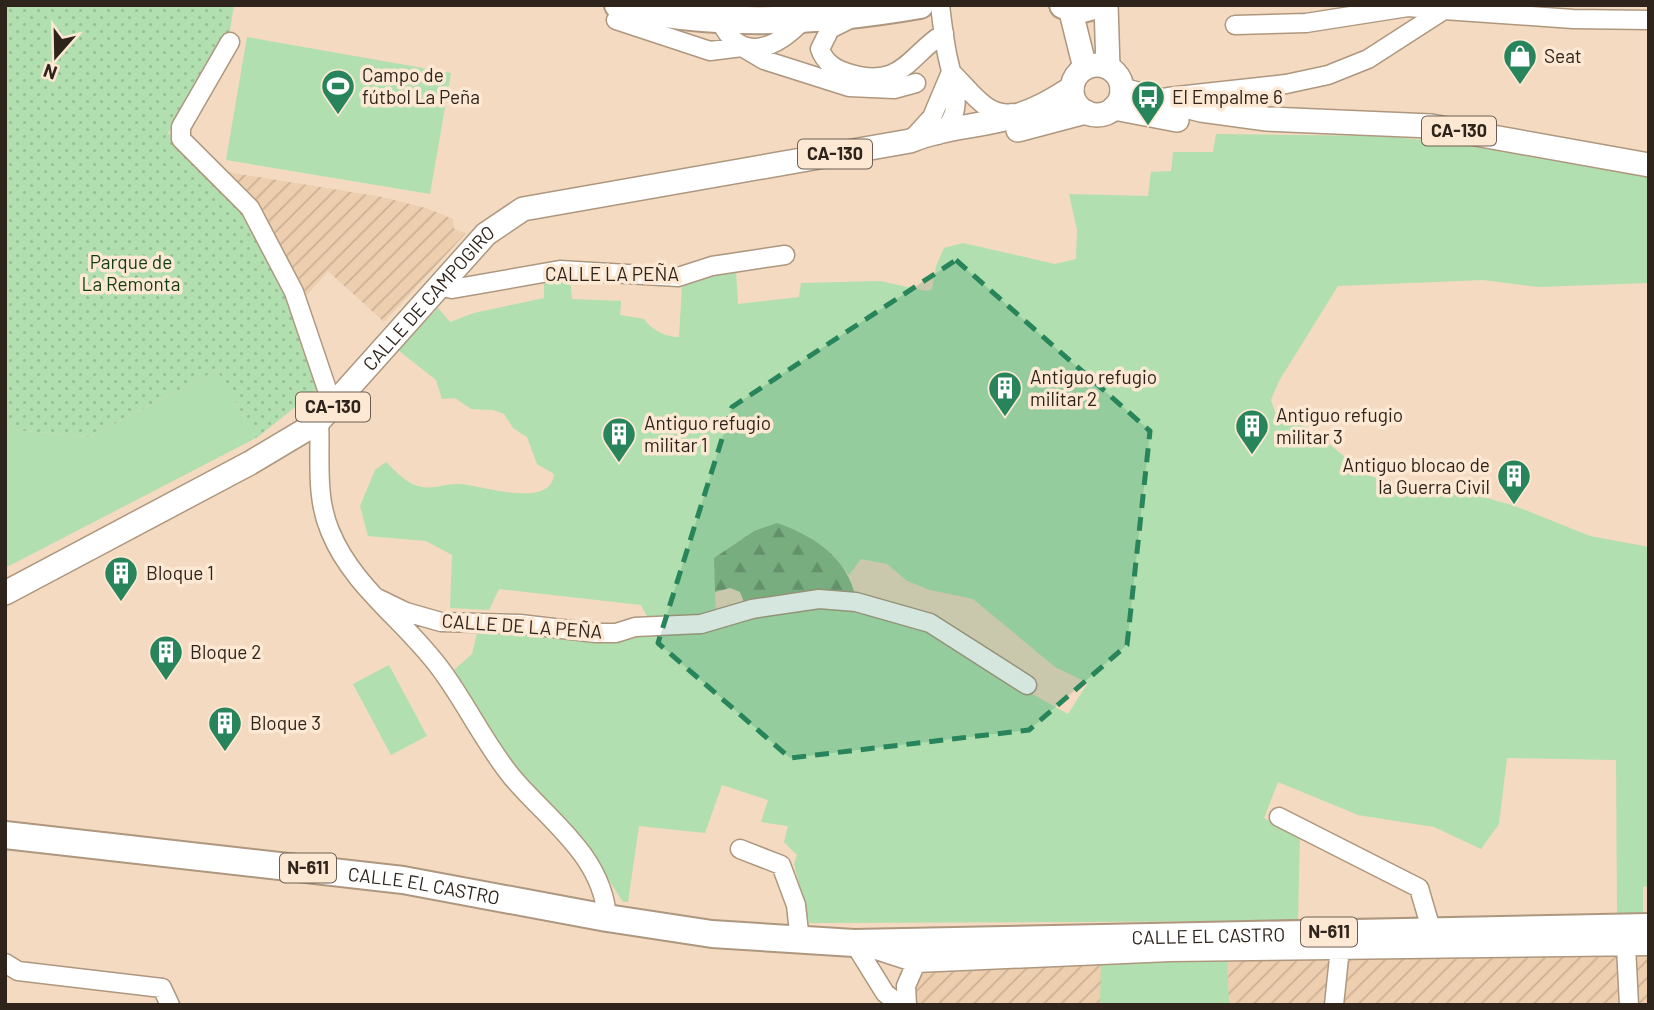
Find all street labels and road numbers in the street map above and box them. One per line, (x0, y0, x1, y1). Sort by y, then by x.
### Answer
road number: CA-130 (1422, 116, 1496, 146)
road number: CA-130 (798, 140, 872, 168)
street label: CALLE DE CAMPOGIRO (358, 220, 498, 375)
street label: CALLE LA PEÑA (545, 262, 679, 285)
road number: CA-130 (296, 393, 370, 422)
street label: CALLE DE LA PEÑA (441, 608, 603, 643)
road number: N-611 (280, 854, 336, 882)
street label: CALLE EL CASTRO (347, 862, 502, 909)
road number: N-611 (1301, 917, 1357, 946)
street label: CALLE EL CASTRO (1131, 922, 1285, 948)

